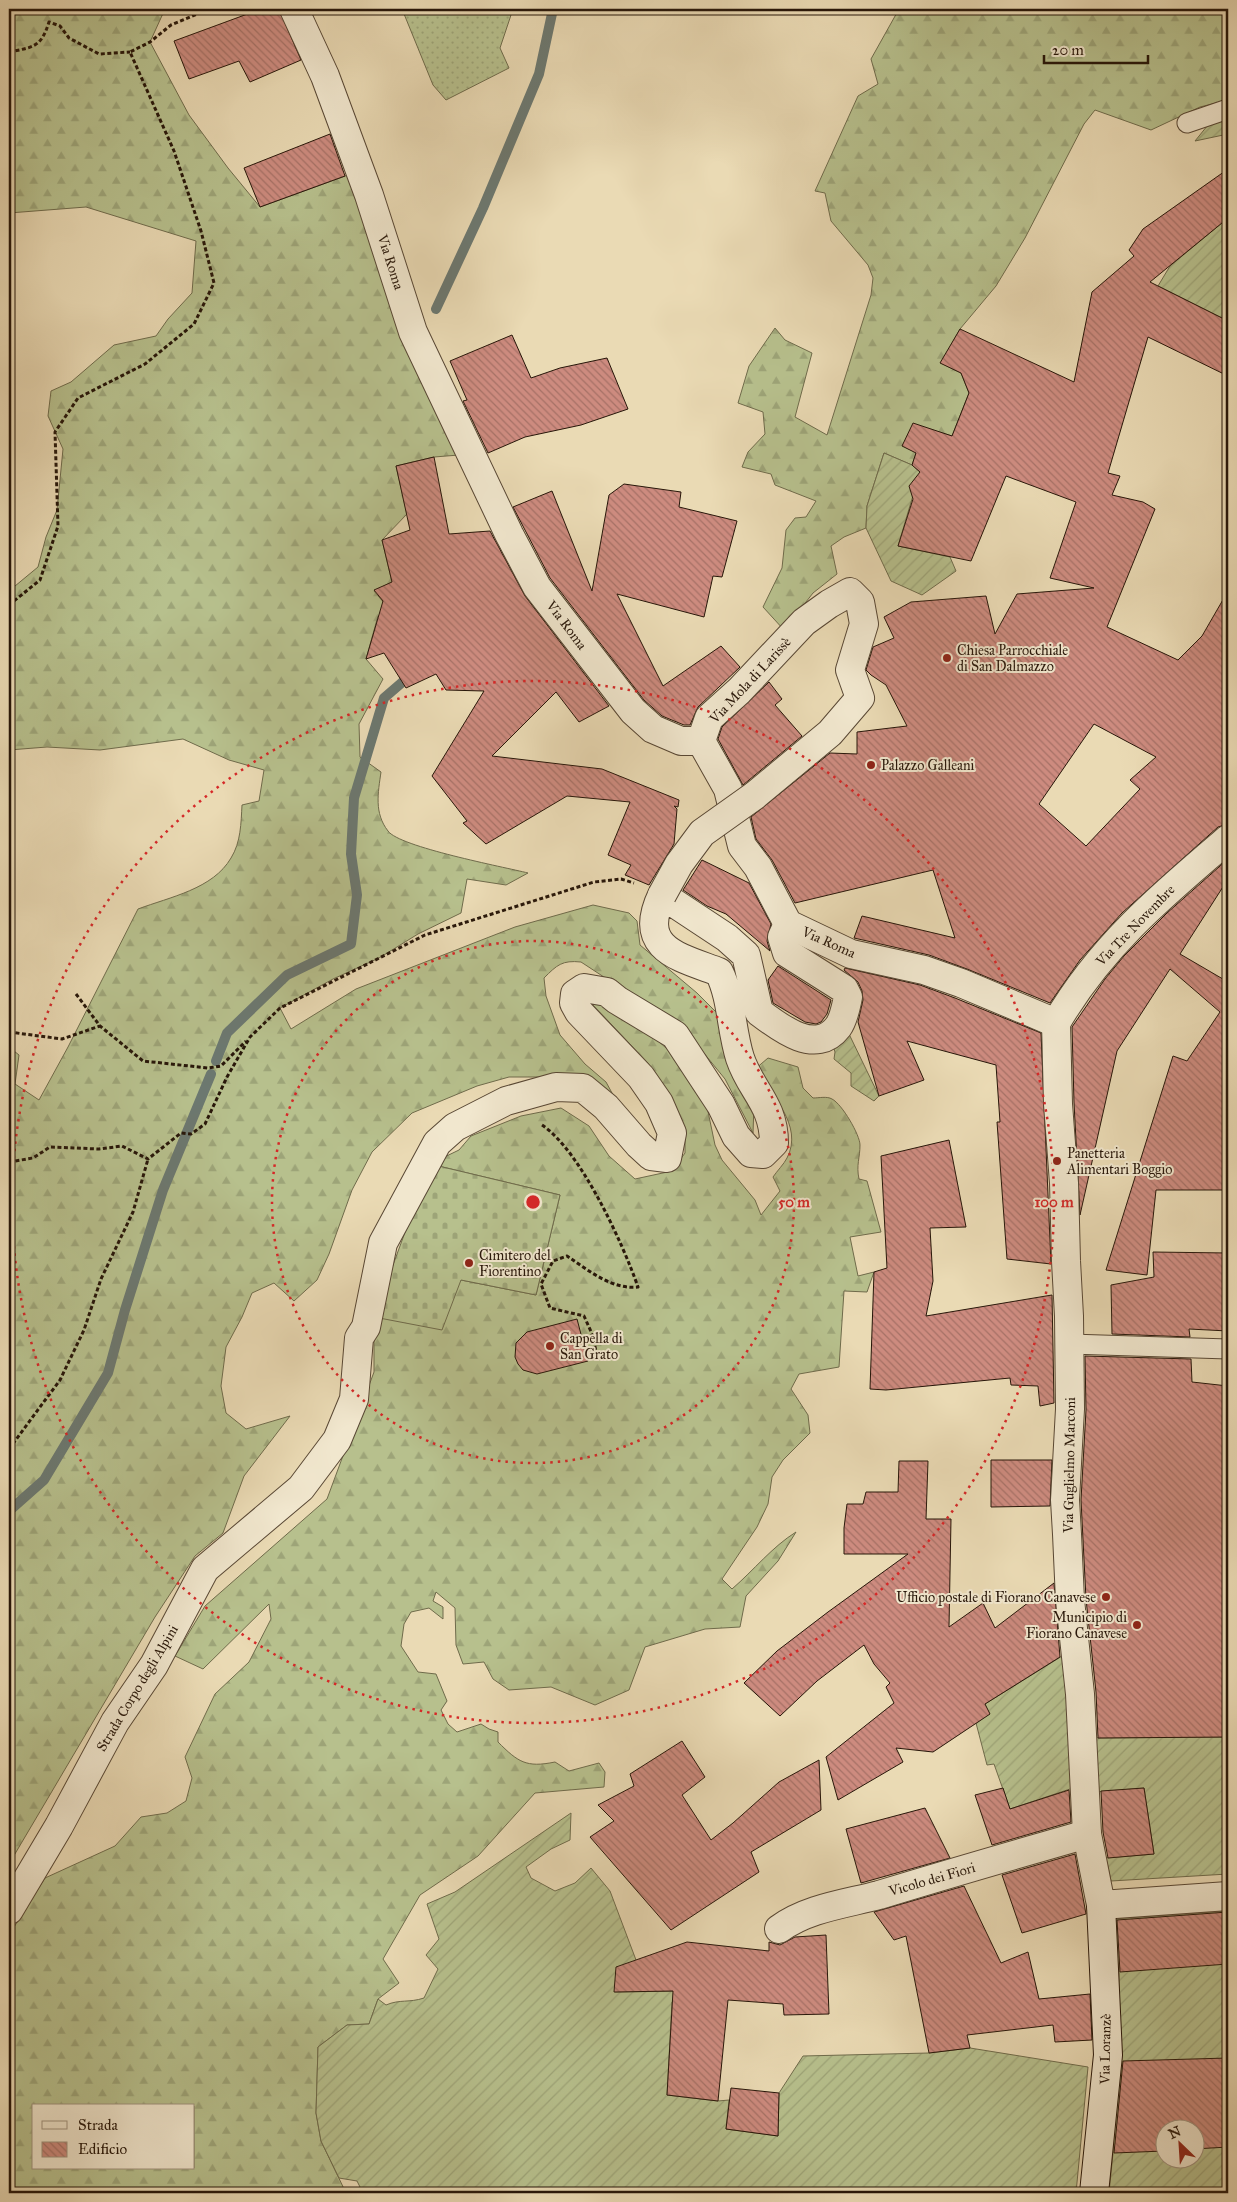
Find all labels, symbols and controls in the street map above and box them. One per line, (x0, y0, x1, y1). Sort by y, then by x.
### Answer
scale bar (1044, 32, 1148, 64)
text: 20 m (1052, 41, 1084, 59)
street label: Via Roma (373, 231, 407, 292)
street label: Via Roma (542, 597, 591, 653)
street label: Via Mola di Larissè (705, 634, 795, 728)
place label: Chiesa Parrocchiale di San Dalmazzo (957, 642, 1068, 675)
marker: Chiesa Parrocchiale di San Dalmazzo (941, 652, 953, 664)
place label: Palazzo Galleani (881, 757, 974, 774)
marker: Palazzo Galleani (865, 759, 877, 771)
street label: Via Tre Novembre (1092, 881, 1178, 970)
street label: Via Roma (798, 923, 858, 962)
place label: Panetteria Alimentari Boggio (1066, 1145, 1173, 1178)
marker: Panetteria Alimentari Boggio (1051, 1155, 1063, 1167)
centre of rings (524, 1193, 542, 1211)
text: 50 m (778, 1193, 810, 1211)
text: 100 m (1034, 1193, 1074, 1211)
place label: Cimitero del Fiorentino (479, 1247, 551, 1280)
marker: Cimitero del Fiorentino (463, 1257, 475, 1269)
place label: Cappella di San Grato (560, 1330, 623, 1363)
marker: Cappella di San Grato (544, 1340, 556, 1352)
street label: Via Guglielmo Marconi (1060, 1397, 1079, 1534)
place label: Ufficio postale di Fiorano Canavese (896, 1589, 1096, 1606)
marker: Ufficio postale di Fiorano Canavese (1100, 1591, 1112, 1603)
place label: Municipio di Fiorano Canavese (1026, 1609, 1127, 1642)
marker: Municipio di Fiorano Canavese (1131, 1619, 1143, 1631)
street label: Strada Corpo degli Alpini (93, 1622, 182, 1755)
street label: Vicolo dei Fiori (886, 1859, 978, 1900)
street label: Via Loranzè (1096, 2013, 1115, 2086)
legend (32, 2104, 195, 2170)
text: Strada (78, 2116, 118, 2134)
north arrow (1154, 2120, 1204, 2170)
text: N (1166, 2122, 1184, 2143)
text: Edificio (78, 2140, 127, 2158)

